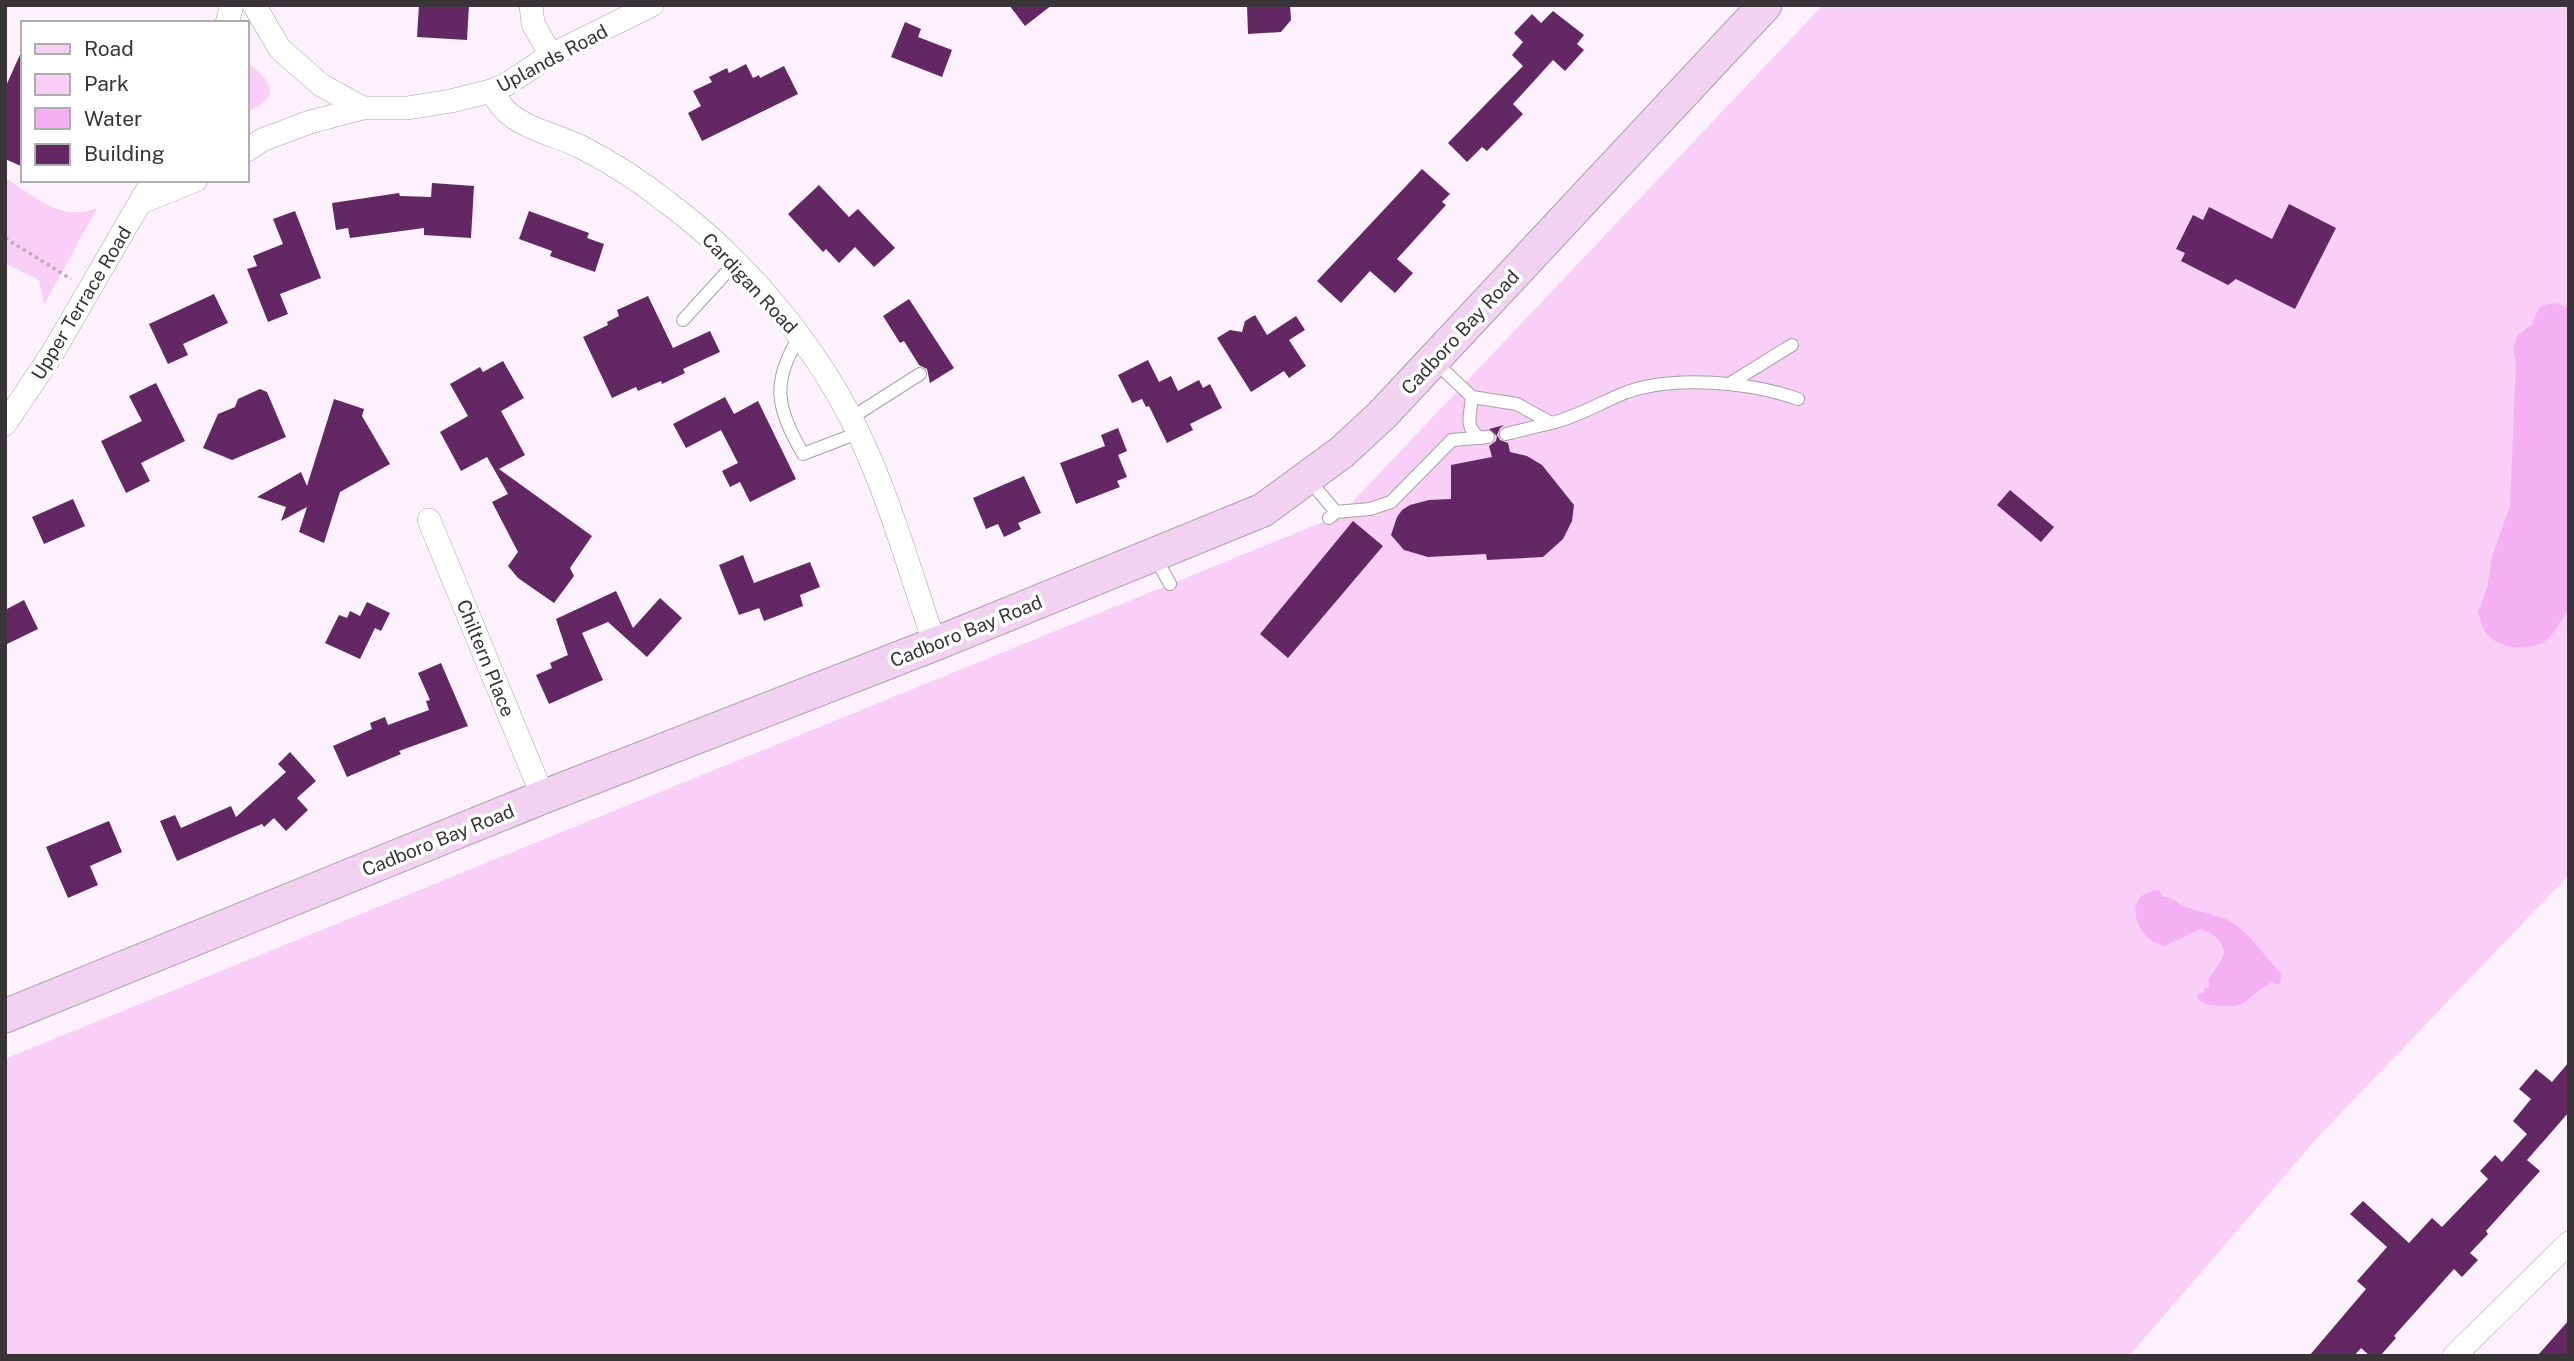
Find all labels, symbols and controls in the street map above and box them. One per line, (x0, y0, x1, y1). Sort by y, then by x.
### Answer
street label: Uplands Road (493, 20, 611, 96)
legend (21, 21, 248, 182)
text: Road (84, 36, 134, 61)
text: Park (84, 71, 129, 96)
text: Water (84, 106, 142, 131)
text: Building (84, 141, 165, 166)
street label: Upper Terrace Road (27, 222, 135, 384)
street label: Cardigan Road (698, 228, 802, 338)
street label: Cadboro Bay Road (1397, 265, 1523, 399)
street label: Cadboro Bay Road (887, 590, 1045, 672)
street label: Chiltern Place (453, 596, 519, 720)
street label: Cadboro Bay Road (359, 799, 517, 881)

